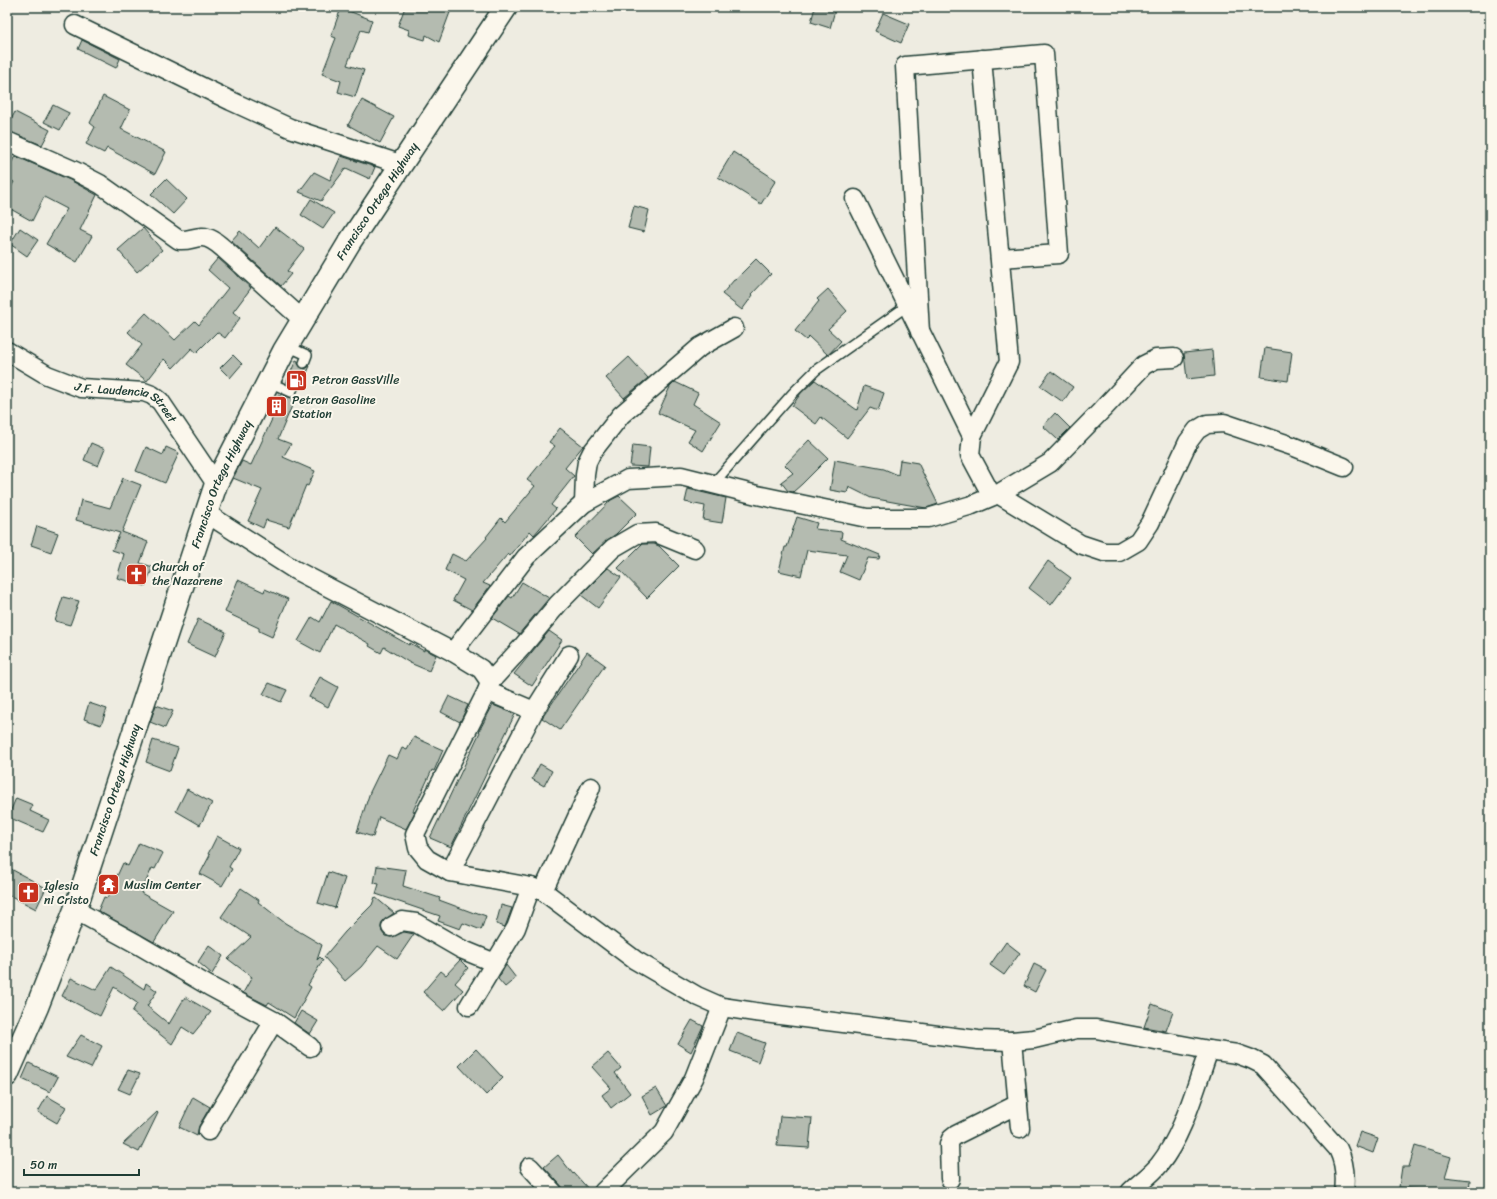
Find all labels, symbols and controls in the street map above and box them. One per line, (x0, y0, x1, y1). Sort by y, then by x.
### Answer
street label: Francisco Ortega Highway (330, 137, 425, 265)
fuel station icon: Petron GassVille (283, 367, 309, 393)
place label: Petron GassVille (312, 369, 399, 391)
street label: J.F. Laudencia Street (70, 375, 183, 428)
place label: Petron Gasoline Station (292, 389, 376, 425)
building icon: Petron Gasoline Station (263, 394, 289, 420)
street label: Francisco Ortega Highway (184, 415, 258, 551)
place label: Church of the Nazarene (152, 556, 223, 592)
church icon: Church of the Nazarene (124, 561, 150, 587)
street label: Francisco Ortega Highway (83, 720, 147, 859)
temple icon: Muslim Center (95, 872, 121, 898)
place label: Muslim Center (124, 874, 202, 896)
place label: Iglesia ni Cristo (43, 875, 89, 911)
church icon: Iglesia ni Cristo (16, 880, 42, 906)
scale bar (24, 1151, 139, 1177)
text: 50 m (30, 1154, 57, 1176)

